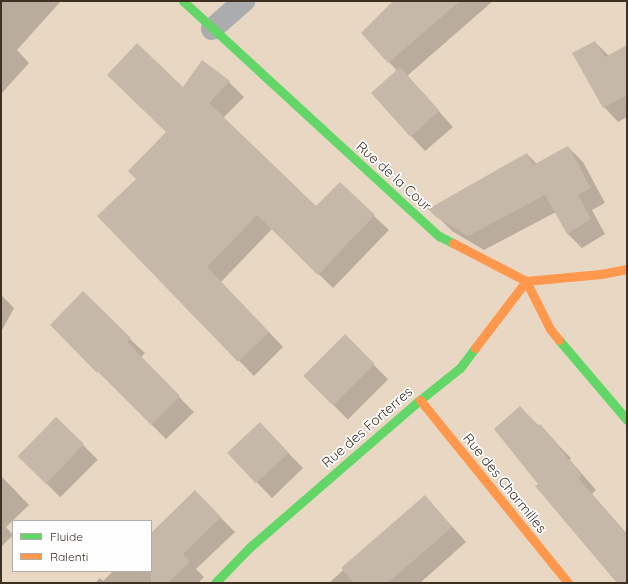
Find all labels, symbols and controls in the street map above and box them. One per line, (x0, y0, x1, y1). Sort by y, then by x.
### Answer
street label: Rue de la Cour (353, 138, 435, 214)
street label: Rue des Forterres (318, 383, 416, 471)
street label: Rue des Charmilles (460, 430, 550, 536)
legend (12, 520, 152, 572)
text: Fluide (50, 529, 83, 544)
text: Ralenti (50, 549, 88, 564)

